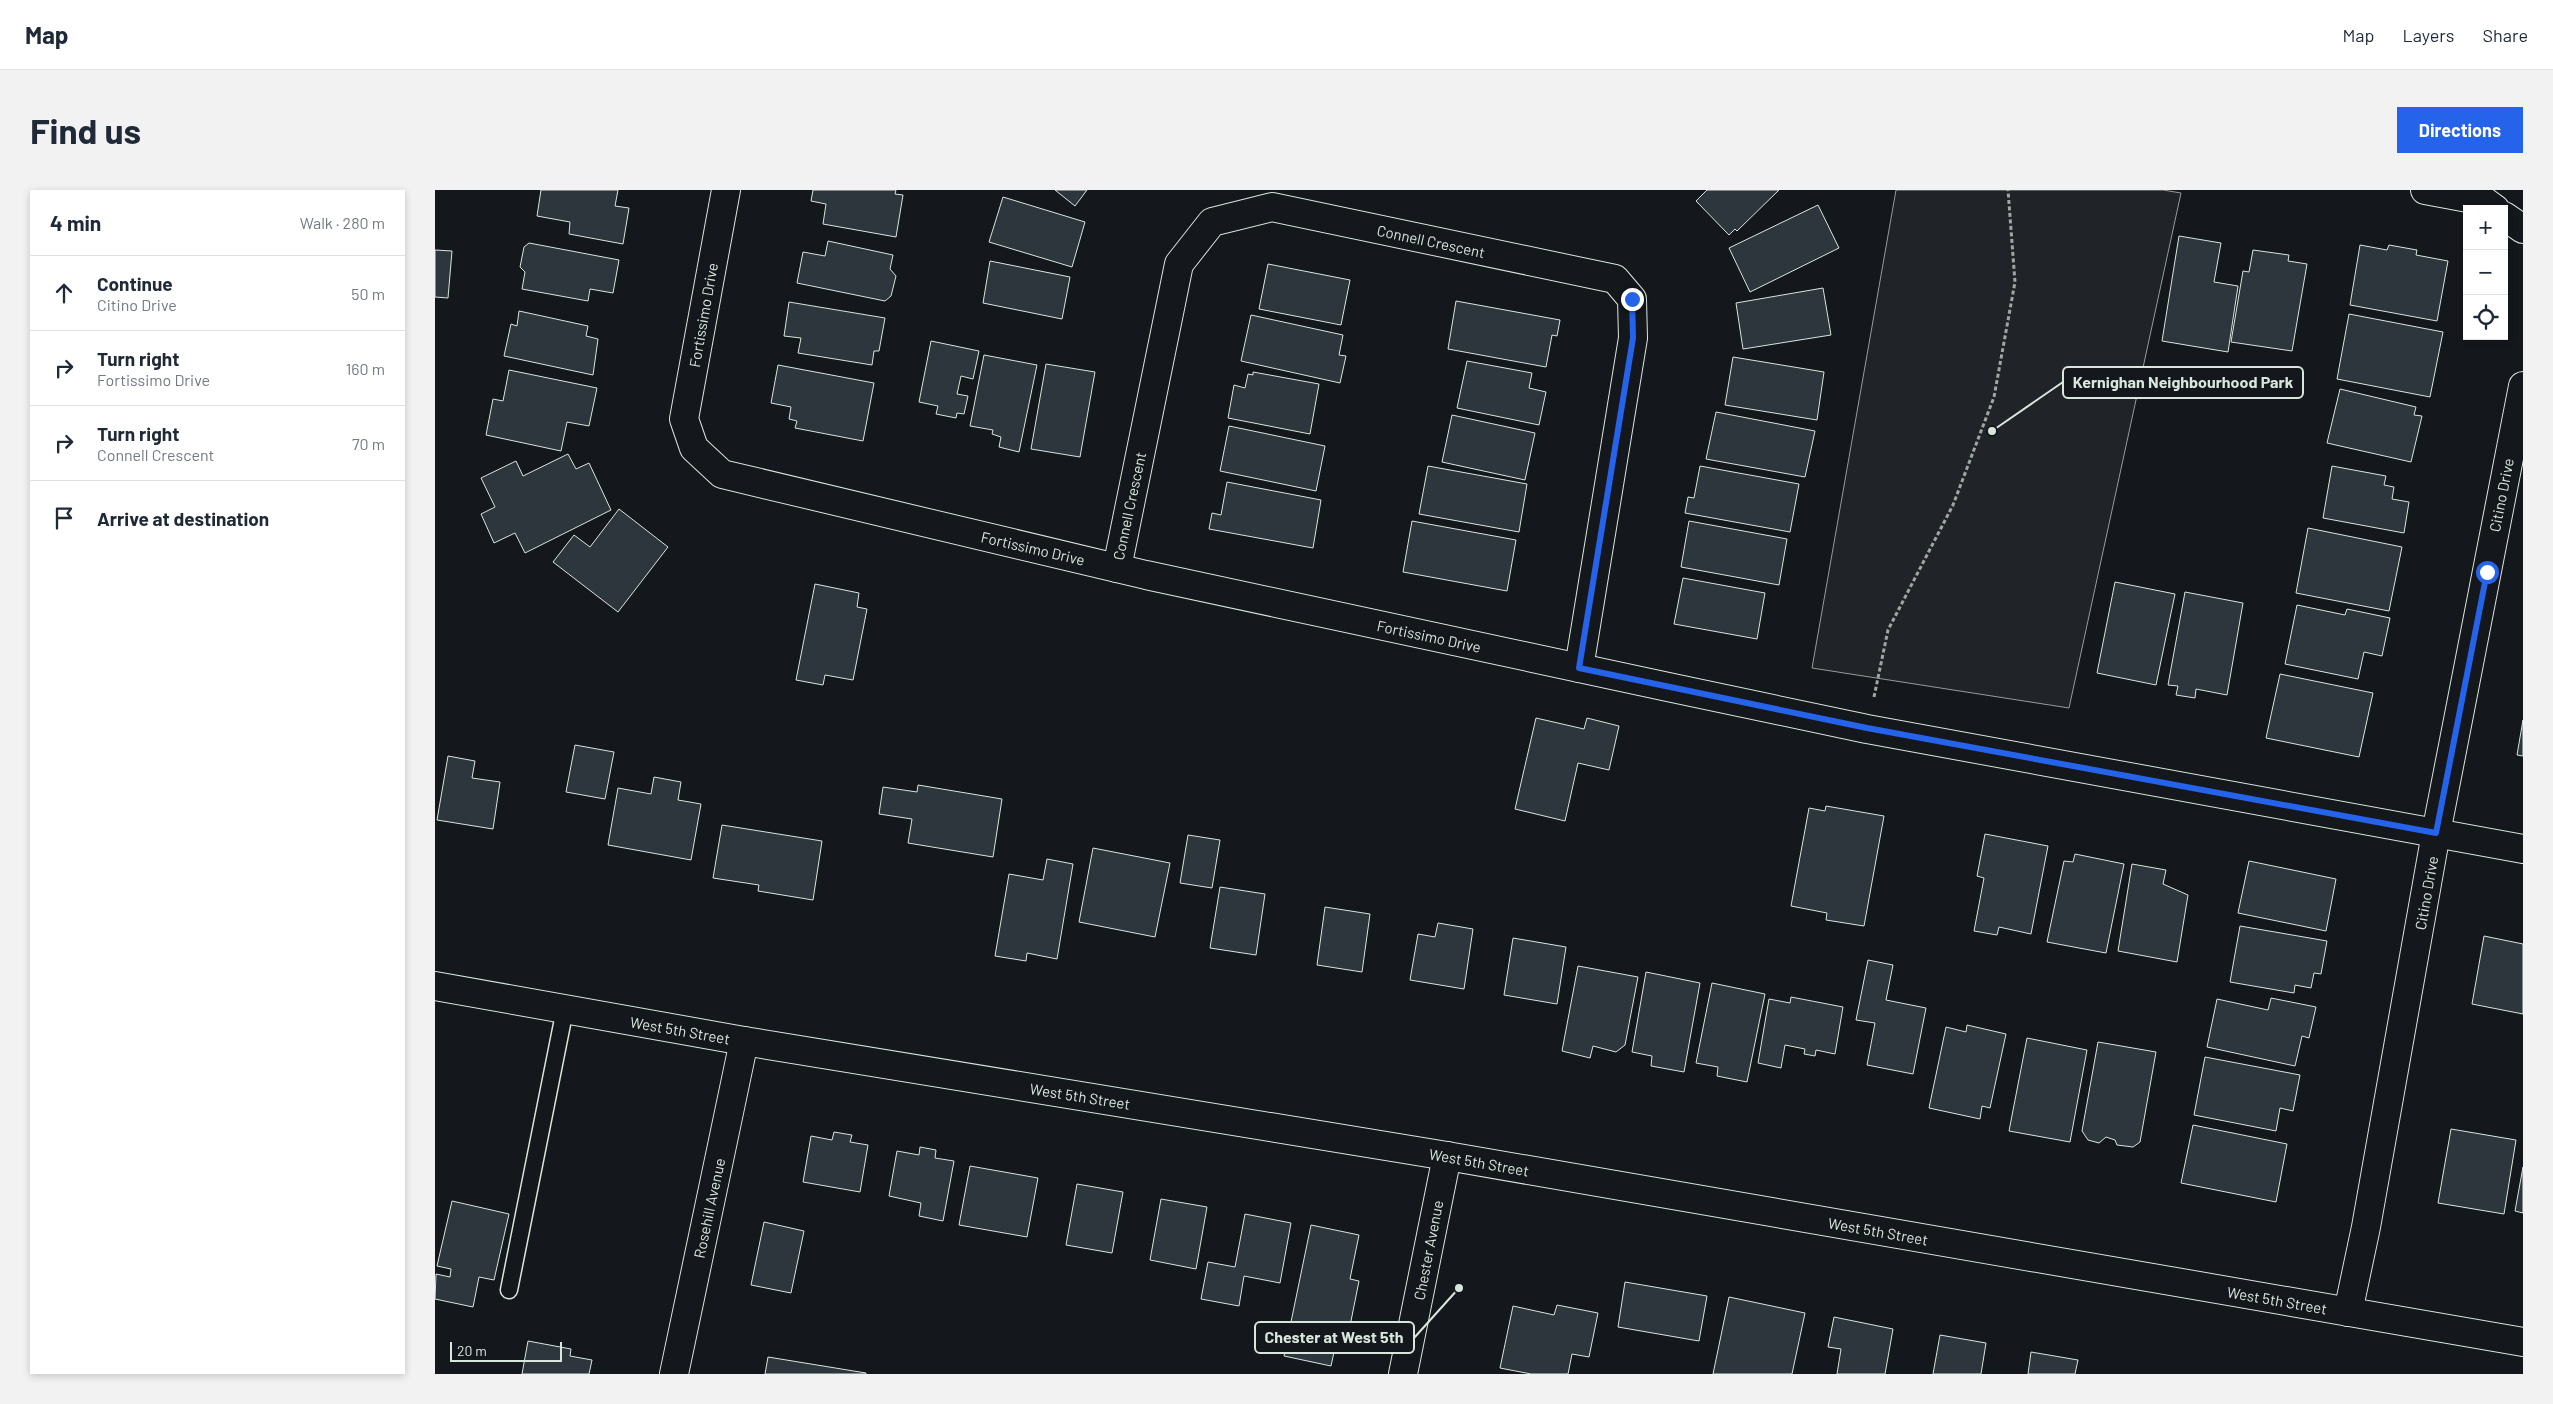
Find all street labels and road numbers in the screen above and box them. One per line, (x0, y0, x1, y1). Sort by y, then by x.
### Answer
street label: Connell Crescent (1375, 221, 1487, 261)
street label: Fortissimo Drive (685, 261, 721, 369)
street label: Connell Crescent (1109, 450, 1149, 562)
street label: Citino Drive (2485, 457, 2517, 533)
street label: Fortissimo Drive (979, 527, 1087, 569)
street label: Fortissimo Drive (1375, 616, 1483, 656)
street label: Citino Drive (2411, 855, 2441, 931)
street label: West 5th Street (629, 1012, 731, 1048)
street label: West 5th Street (1029, 1079, 1131, 1113)
street label: West 5th Street (1428, 1144, 1530, 1180)
street label: Rosehill Avenue (690, 1156, 728, 1260)
street label: Chester Avenue (1409, 1198, 1447, 1302)
street label: West 5th Street (1827, 1213, 1929, 1249)
street label: West 5th Street (2226, 1282, 2328, 1318)

